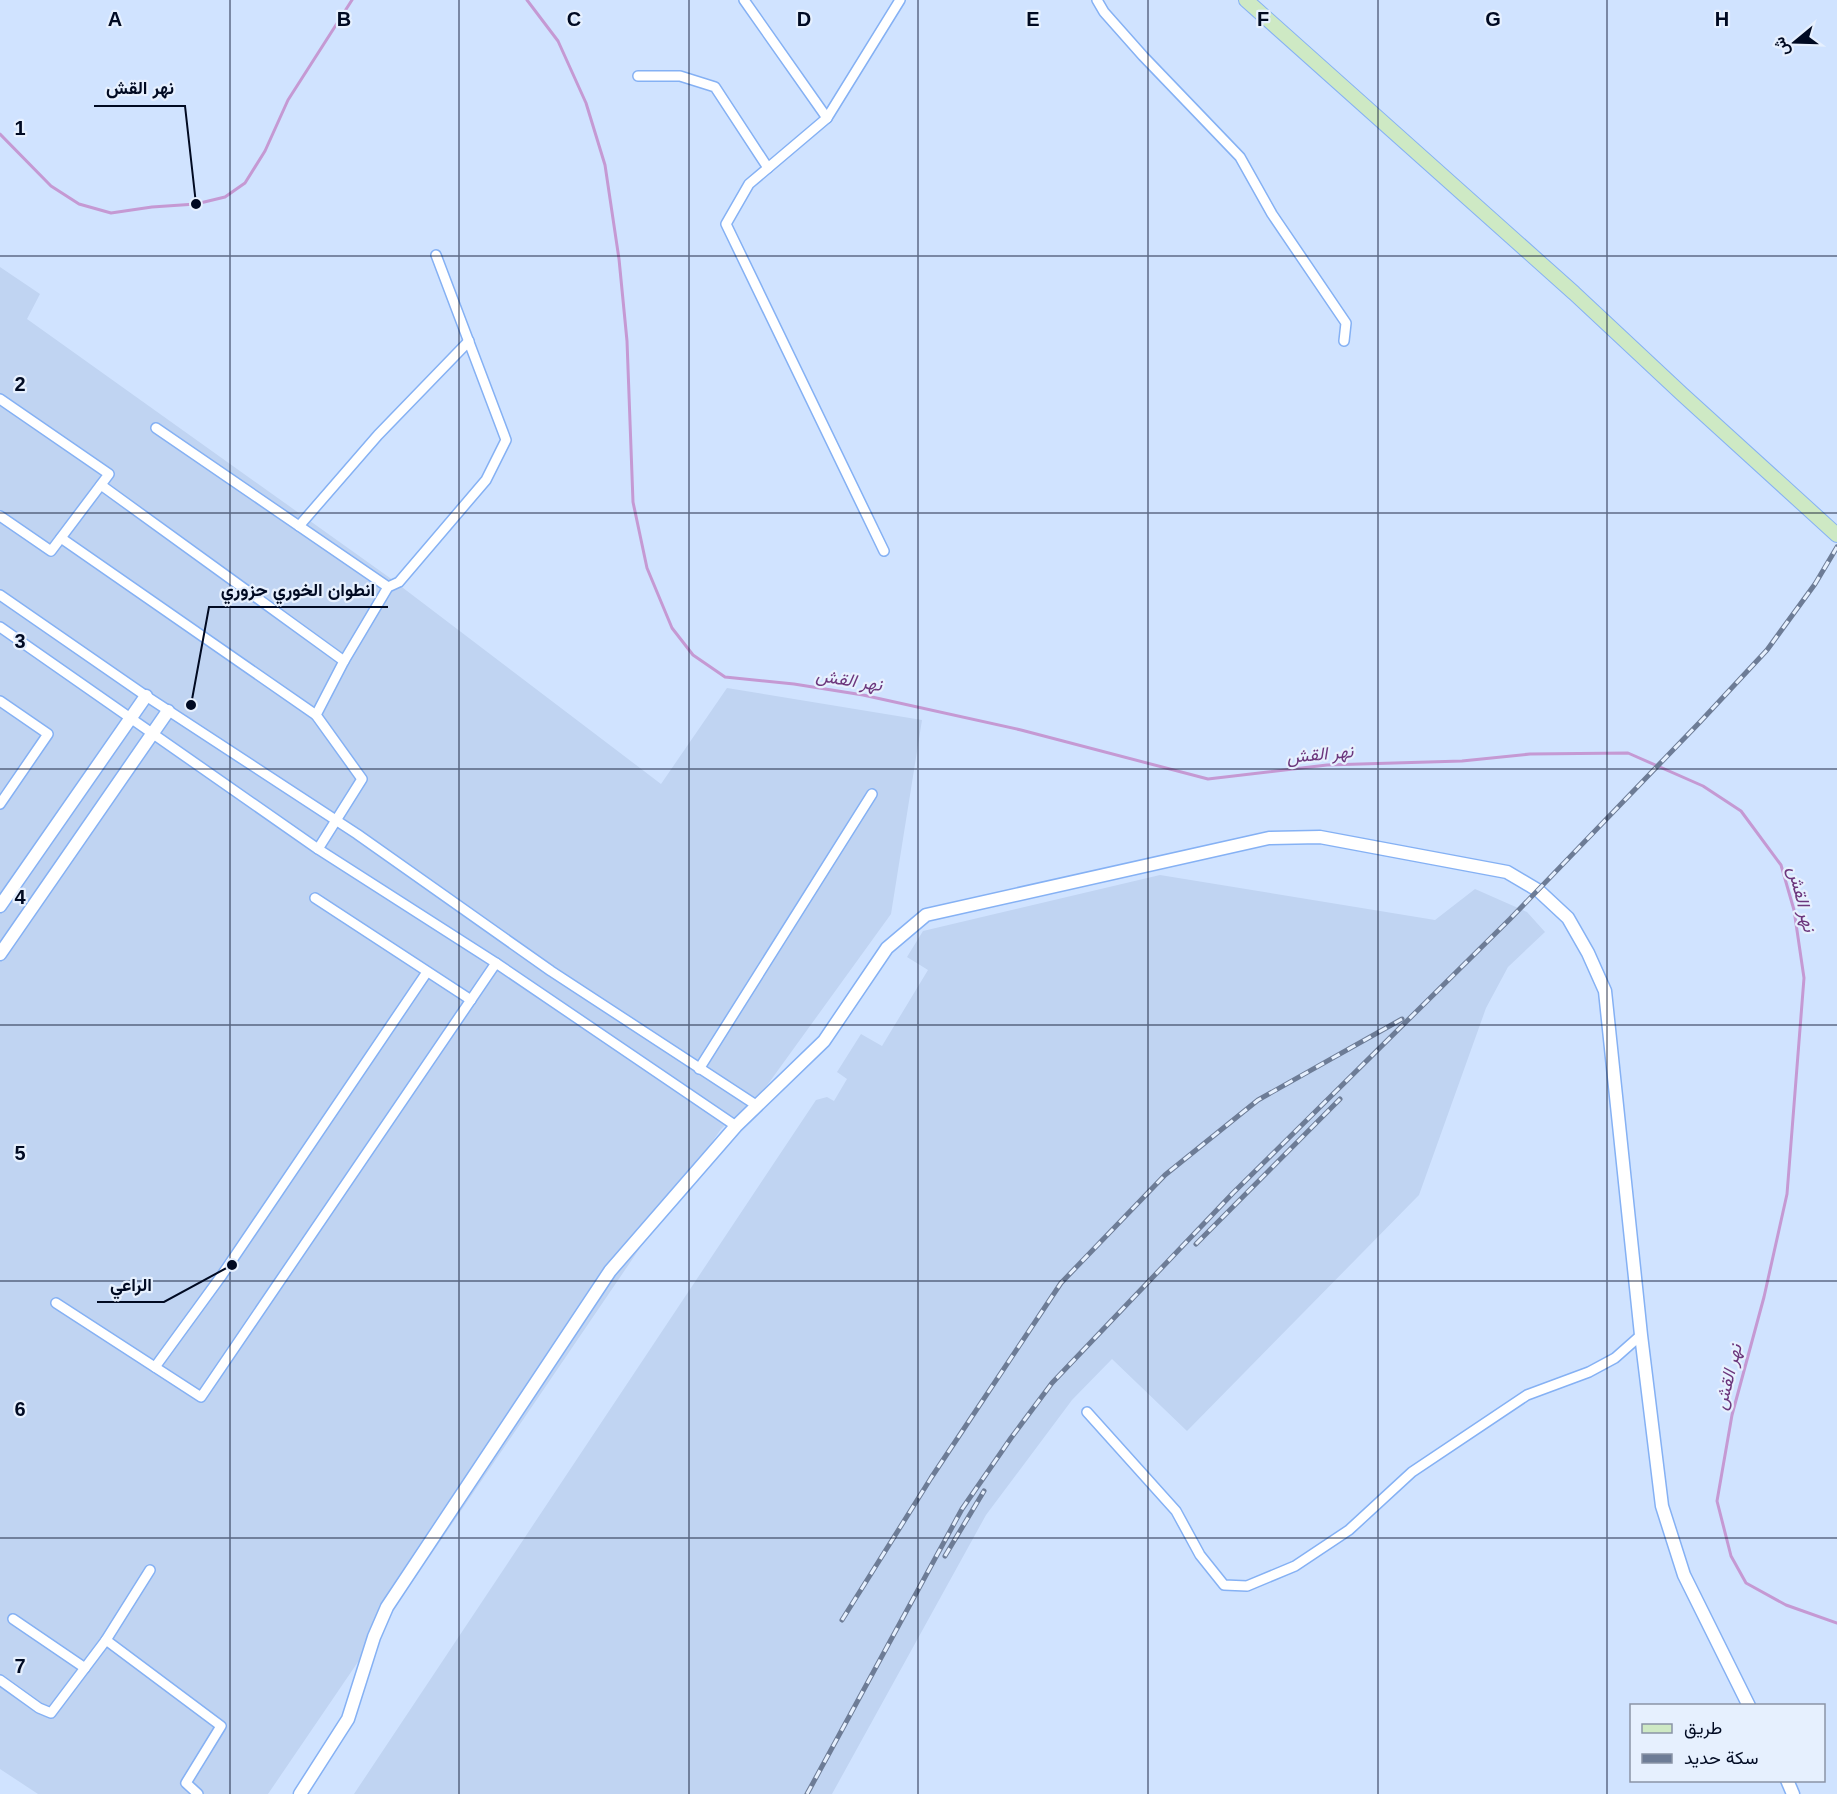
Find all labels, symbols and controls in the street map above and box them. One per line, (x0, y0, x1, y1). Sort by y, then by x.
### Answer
text: A (108, 8, 122, 30)
text: B (337, 8, 351, 30)
text: C (567, 8, 581, 30)
text: D (797, 8, 811, 30)
text: E (1026, 8, 1040, 30)
text: F (1257, 8, 1269, 30)
text: G (1485, 8, 1501, 30)
text: H (1715, 8, 1729, 30)
north arrow (1765, 12, 1825, 72)
text: ش (1770, 35, 1793, 59)
callout: نهر القش (94, 70, 185, 106)
text: نهر القش (106, 78, 174, 99)
text: 1 (14, 117, 26, 139)
text: 2 (14, 373, 26, 395)
callout: انطوان الخوري حزوري (209, 571, 388, 607)
text: انطوان الخوري حزوري (221, 580, 375, 605)
text: 3 (14, 630, 26, 652)
water label: نهر القش (814, 665, 884, 696)
water label: نهر القش (1286, 741, 1355, 768)
water label: نهر القش (1783, 864, 1820, 935)
text: 4 (14, 886, 26, 908)
text: 5 (14, 1142, 26, 1164)
callout: الراعي (97, 1266, 164, 1302)
text: الراعي (110, 1275, 152, 1300)
water label: نهر القش (1710, 1341, 1747, 1412)
text: 6 (14, 1398, 26, 1420)
text: 7 (14, 1655, 26, 1677)
legend (1630, 1704, 1825, 1782)
text: طريق (1684, 1718, 1722, 1739)
text: سكة حديد (1684, 1748, 1759, 1768)

